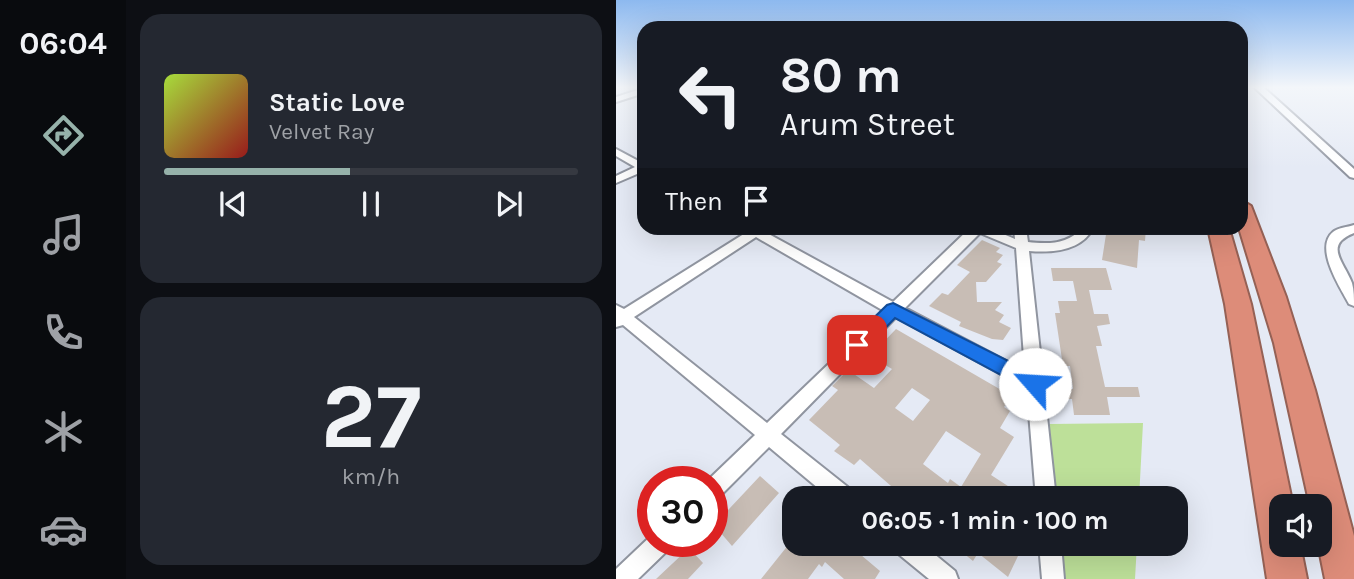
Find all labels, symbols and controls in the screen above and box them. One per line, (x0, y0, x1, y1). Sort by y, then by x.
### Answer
text: 06:04 (19, 25, 107, 62)
text: 80 m (780, 47, 902, 104)
icon: left (665, 49, 756, 140)
text: Static Love (269, 87, 405, 118)
text: Arum Street (780, 106, 955, 143)
icon: directions (39, 111, 88, 160)
text: Velvet Ray (269, 118, 374, 145)
icon: arrive (737, 182, 775, 220)
icon: previous (214, 185, 252, 223)
icon: pause (352, 185, 390, 223)
icon: next (490, 185, 528, 223)
text: Then (665, 186, 723, 217)
icon: music (39, 210, 88, 259)
icon: phone (39, 308, 88, 357)
pin (827, 315, 887, 375)
icon: arrive (838, 326, 876, 364)
position arrow (998, 347, 1072, 421)
text: 27 (321, 364, 421, 470)
icon: climate (39, 407, 88, 456)
text: km/h (342, 463, 400, 490)
speed limit sign: 30 (637, 466, 728, 557)
map controls (1269, 494, 1332, 557)
button: sound (1269, 494, 1332, 557)
icon: car (39, 505, 88, 554)
text: 06:05 · 1 min · 100 m (862, 505, 1108, 536)

